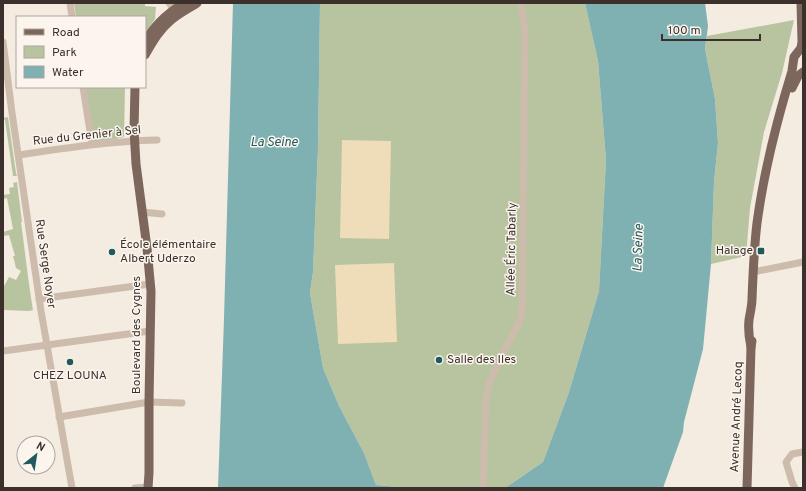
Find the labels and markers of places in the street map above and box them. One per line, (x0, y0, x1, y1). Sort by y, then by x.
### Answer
place label: École élémentaire Albert Uderzo (120, 237, 216, 267)
place label: Halage (716, 243, 753, 259)
marker: Halage (756, 246, 766, 256)
marker: École élémentaire Albert Uderzo (107, 247, 117, 257)
place label: Salle des Iles (447, 352, 516, 368)
marker: Salle des Iles (434, 355, 444, 365)
marker: CHEZ LOUNA (65, 357, 75, 367)
place label: CHEZ LOUNA (33, 368, 107, 384)

